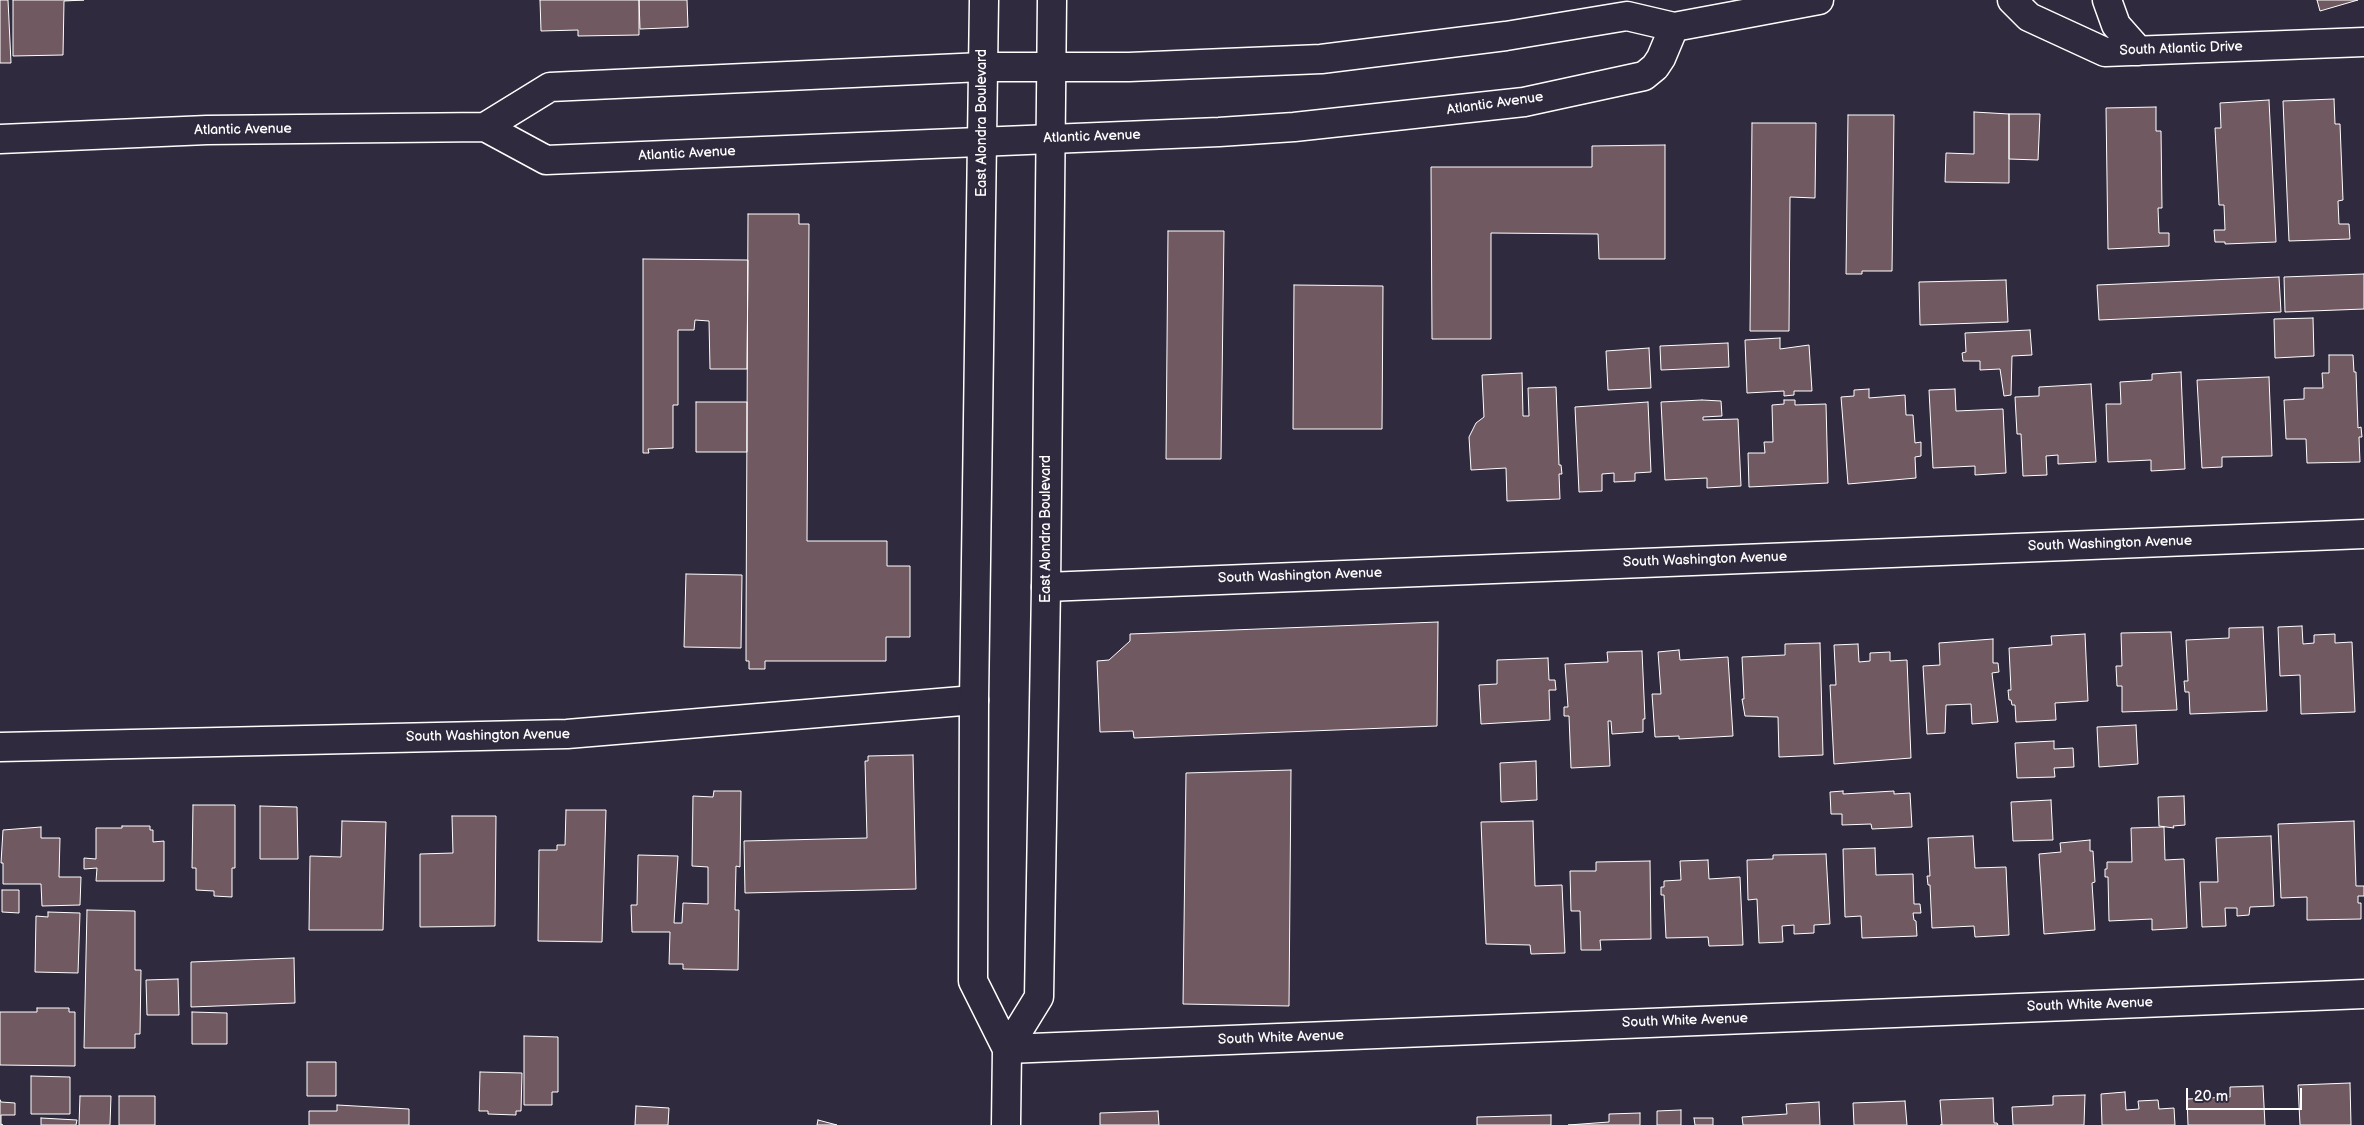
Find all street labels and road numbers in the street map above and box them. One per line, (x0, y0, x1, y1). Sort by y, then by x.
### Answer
street label: South Atlantic Drive (2119, 38, 2243, 60)
street label: East Alondra Boulevard (974, 49, 990, 197)
street label: Atlantic Avenue (1446, 89, 1544, 119)
street label: Atlantic Avenue (194, 121, 292, 139)
street label: Atlantic Avenue (1043, 127, 1141, 147)
street label: Atlantic Avenue (638, 143, 736, 165)
street label: East Alondra Boulevard (1038, 455, 1054, 603)
street label: South Washington Avenue (2028, 533, 2192, 555)
street label: South Washington Avenue (1623, 549, 1787, 571)
street label: South Washington Avenue (1218, 565, 1382, 587)
street label: South Washington Avenue (406, 726, 570, 746)
street label: South White Avenue (2027, 994, 2153, 1016)
street label: South White Avenue (1622, 1010, 1748, 1032)
street label: South White Avenue (1218, 1027, 1344, 1049)

